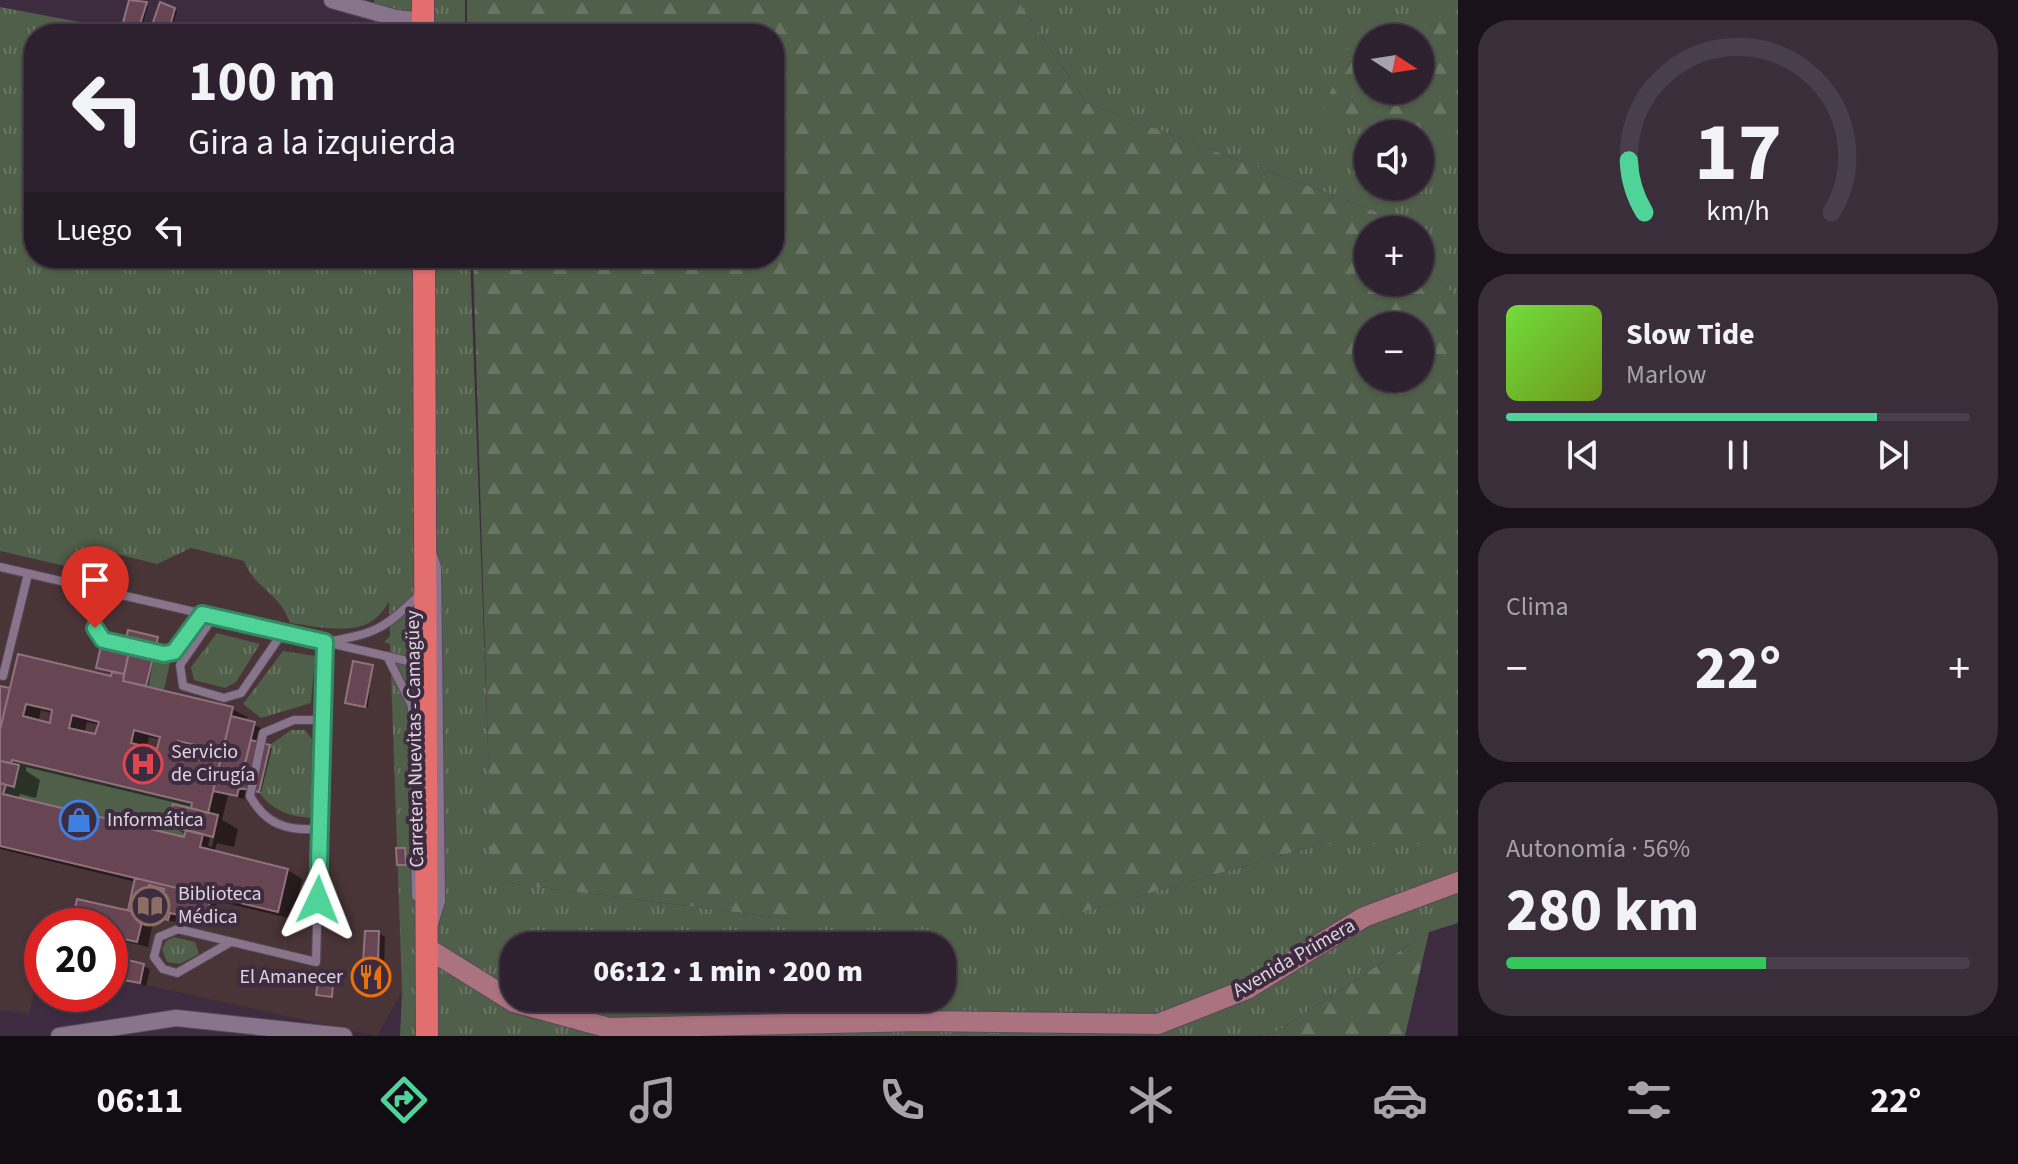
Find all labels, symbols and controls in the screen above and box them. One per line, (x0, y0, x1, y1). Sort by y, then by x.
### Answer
north arrow (1354, 24, 1434, 104)
map controls (1354, 24, 1434, 392)
text: 100 m (188, 43, 336, 122)
icon: left (56, 56, 160, 160)
text: 17 (1694, 94, 1782, 212)
text: Gira a la izquierda (188, 117, 456, 168)
button: sound (1354, 120, 1434, 200)
text: km/h (1706, 191, 1770, 231)
icon: left (148, 208, 192, 252)
text: Luego (56, 209, 132, 252)
button: + (1354, 216, 1434, 296)
button: − (1354, 312, 1434, 392)
text: Slow Tide (1626, 313, 1755, 356)
text: Marlow (1626, 356, 1706, 393)
icon: previous (1561, 433, 1605, 477)
icon: pause (1716, 433, 1760, 477)
icon: next (1871, 433, 1915, 477)
pin (61, 546, 129, 628)
icon: arrive (73, 558, 117, 602)
text: Clima (1506, 588, 1569, 625)
street label: Carretera Nuevitas - Camagüey (399, 609, 431, 868)
text: 22° (1695, 627, 1781, 712)
text: − (1506, 638, 1528, 701)
text: + (1948, 638, 1970, 701)
place label: Servicio de Cirugía (171, 738, 255, 789)
hospital icon: Servicio de Cirugía (122, 743, 164, 785)
shop icon: Informática (58, 799, 100, 841)
place label: Informática (107, 806, 204, 834)
text: Autonomía · 56% (1506, 830, 1690, 867)
position arrow (276, 858, 360, 942)
text: 280 km (1506, 869, 1699, 954)
place label: Biblioteca Médica (178, 880, 262, 931)
library icon: Biblioteca Médica (129, 885, 171, 927)
speed limit sign: 20 (24, 908, 128, 1012)
street label: Avenida Primera (1228, 912, 1360, 1004)
text: 06:12 · 1 min · 200 m (593, 950, 863, 993)
restaurant icon: El Amanecer (350, 956, 392, 998)
place label: El Amanecer (239, 963, 343, 991)
icon: directions (376, 1072, 432, 1128)
icon: music (625, 1072, 681, 1128)
icon: phone (874, 1072, 930, 1128)
icon: climate (1123, 1072, 1179, 1128)
icon: car (1372, 1072, 1428, 1128)
icon: filters (1621, 1072, 1677, 1128)
text: 06:11 (97, 1075, 183, 1126)
text: 22° (1870, 1075, 1922, 1126)

